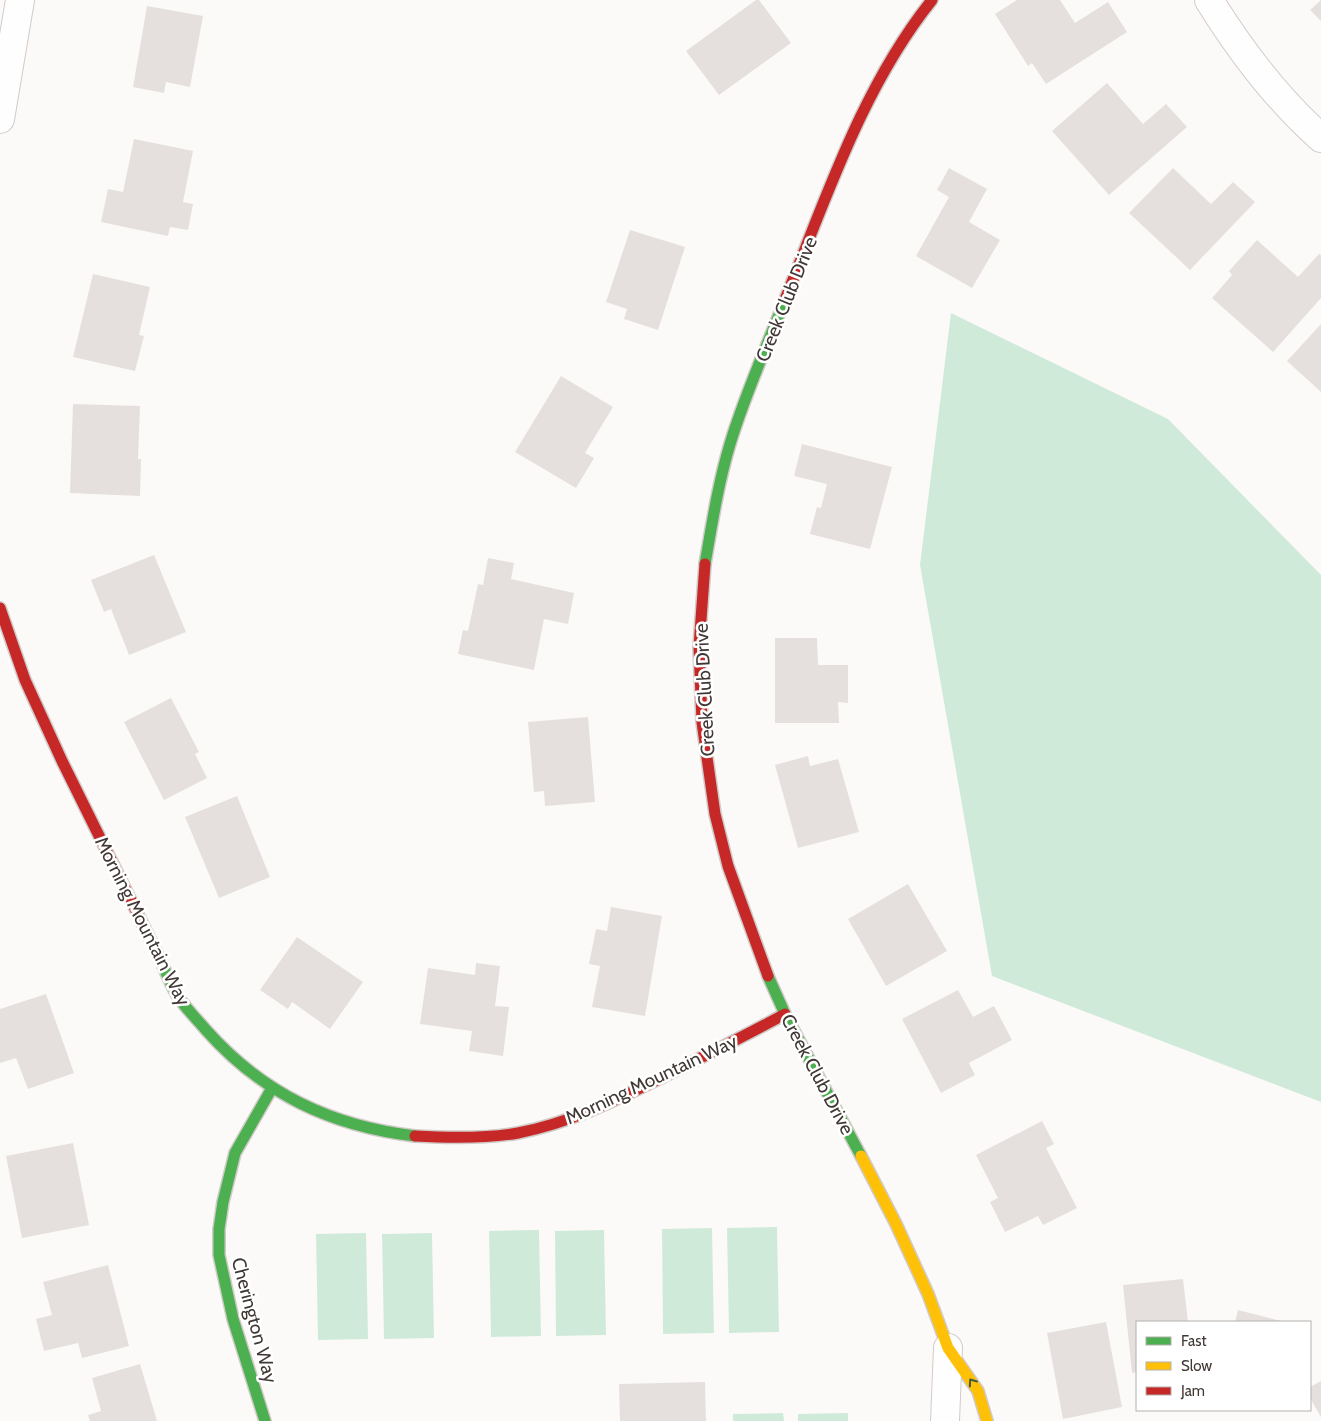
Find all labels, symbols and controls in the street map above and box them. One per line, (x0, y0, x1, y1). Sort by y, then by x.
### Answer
street label: Creek Club Drive (751, 233, 822, 365)
street label: Creek Club Drive (690, 623, 719, 757)
street label: Morning Mountain Way (90, 833, 195, 1010)
street label: Creek Club Drive (776, 1010, 859, 1139)
street label: Morning Mountain Way (562, 1029, 741, 1129)
street label: Cherington Way (227, 1255, 282, 1386)
legend (1136, 1321, 1311, 1411)
text: Fast (1181, 1332, 1206, 1350)
text: Slow (1181, 1357, 1212, 1375)
one-way arrow (969, 1379, 978, 1388)
text: Jam (1180, 1382, 1205, 1400)

